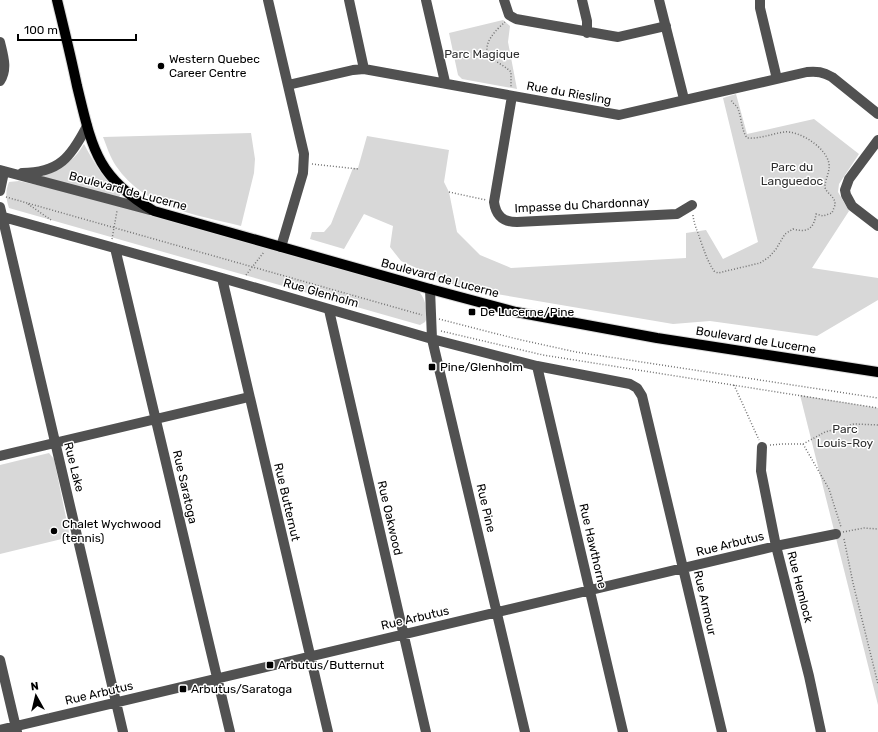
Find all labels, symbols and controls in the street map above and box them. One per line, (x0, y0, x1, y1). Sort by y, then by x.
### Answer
scale bar (18, 16, 136, 42)
text: 100 m (24, 23, 58, 37)
park label: Parc Magique (444, 47, 520, 61)
place label: Western Quebec Career Centre (169, 52, 260, 80)
marker: Western Quebec Career Centre (156, 61, 166, 71)
street label: Rue du Riesling (525, 79, 613, 107)
park label: Parc du Languedoc (761, 160, 824, 188)
street label: Boulevard de Lucerne (67, 169, 189, 214)
street label: Impasse du Chardonnay (514, 194, 650, 216)
street label: Boulevard de Lucerne (379, 256, 501, 301)
street label: Rue Glenholm (282, 276, 360, 310)
place label: De Lucerne/Pine (480, 305, 575, 319)
marker: De Lucerne/Pine (467, 307, 477, 317)
street label: Boulevard de Lucerne (695, 324, 817, 356)
place label: Pine/Glenholm (440, 360, 523, 374)
marker: Pine/Glenholm (427, 362, 437, 372)
park label: Parc Louis-Roy (817, 422, 874, 450)
street label: Rue Lake (61, 441, 87, 494)
street label: Rue Saratoga (170, 449, 200, 525)
street label: Rue Butternut (271, 462, 303, 543)
street label: Rue Oakwood (375, 479, 405, 557)
street label: Rue Pine (474, 482, 498, 534)
street label: Rue Hawthorne (576, 502, 610, 590)
place label: Chalet Wychwood (tennis) (62, 517, 161, 545)
marker: Chalet Wychwood (tennis) (49, 526, 59, 536)
street label: Rue Arbutus (695, 529, 765, 559)
street label: Rue Hemlock (784, 550, 816, 625)
street label: Rue Armour (691, 569, 719, 637)
street label: Rue Arbutus (380, 603, 450, 633)
place label: Arbutus/Butternut (278, 658, 385, 672)
marker: Arbutus/Butternut (265, 660, 275, 670)
north arrow (16, 676, 56, 716)
street label: Rue Arbutus (64, 678, 134, 708)
text: N (30, 680, 40, 694)
place label: Arbutus/Saratoga (191, 682, 292, 696)
marker: Arbutus/Saratoga (178, 684, 188, 694)

